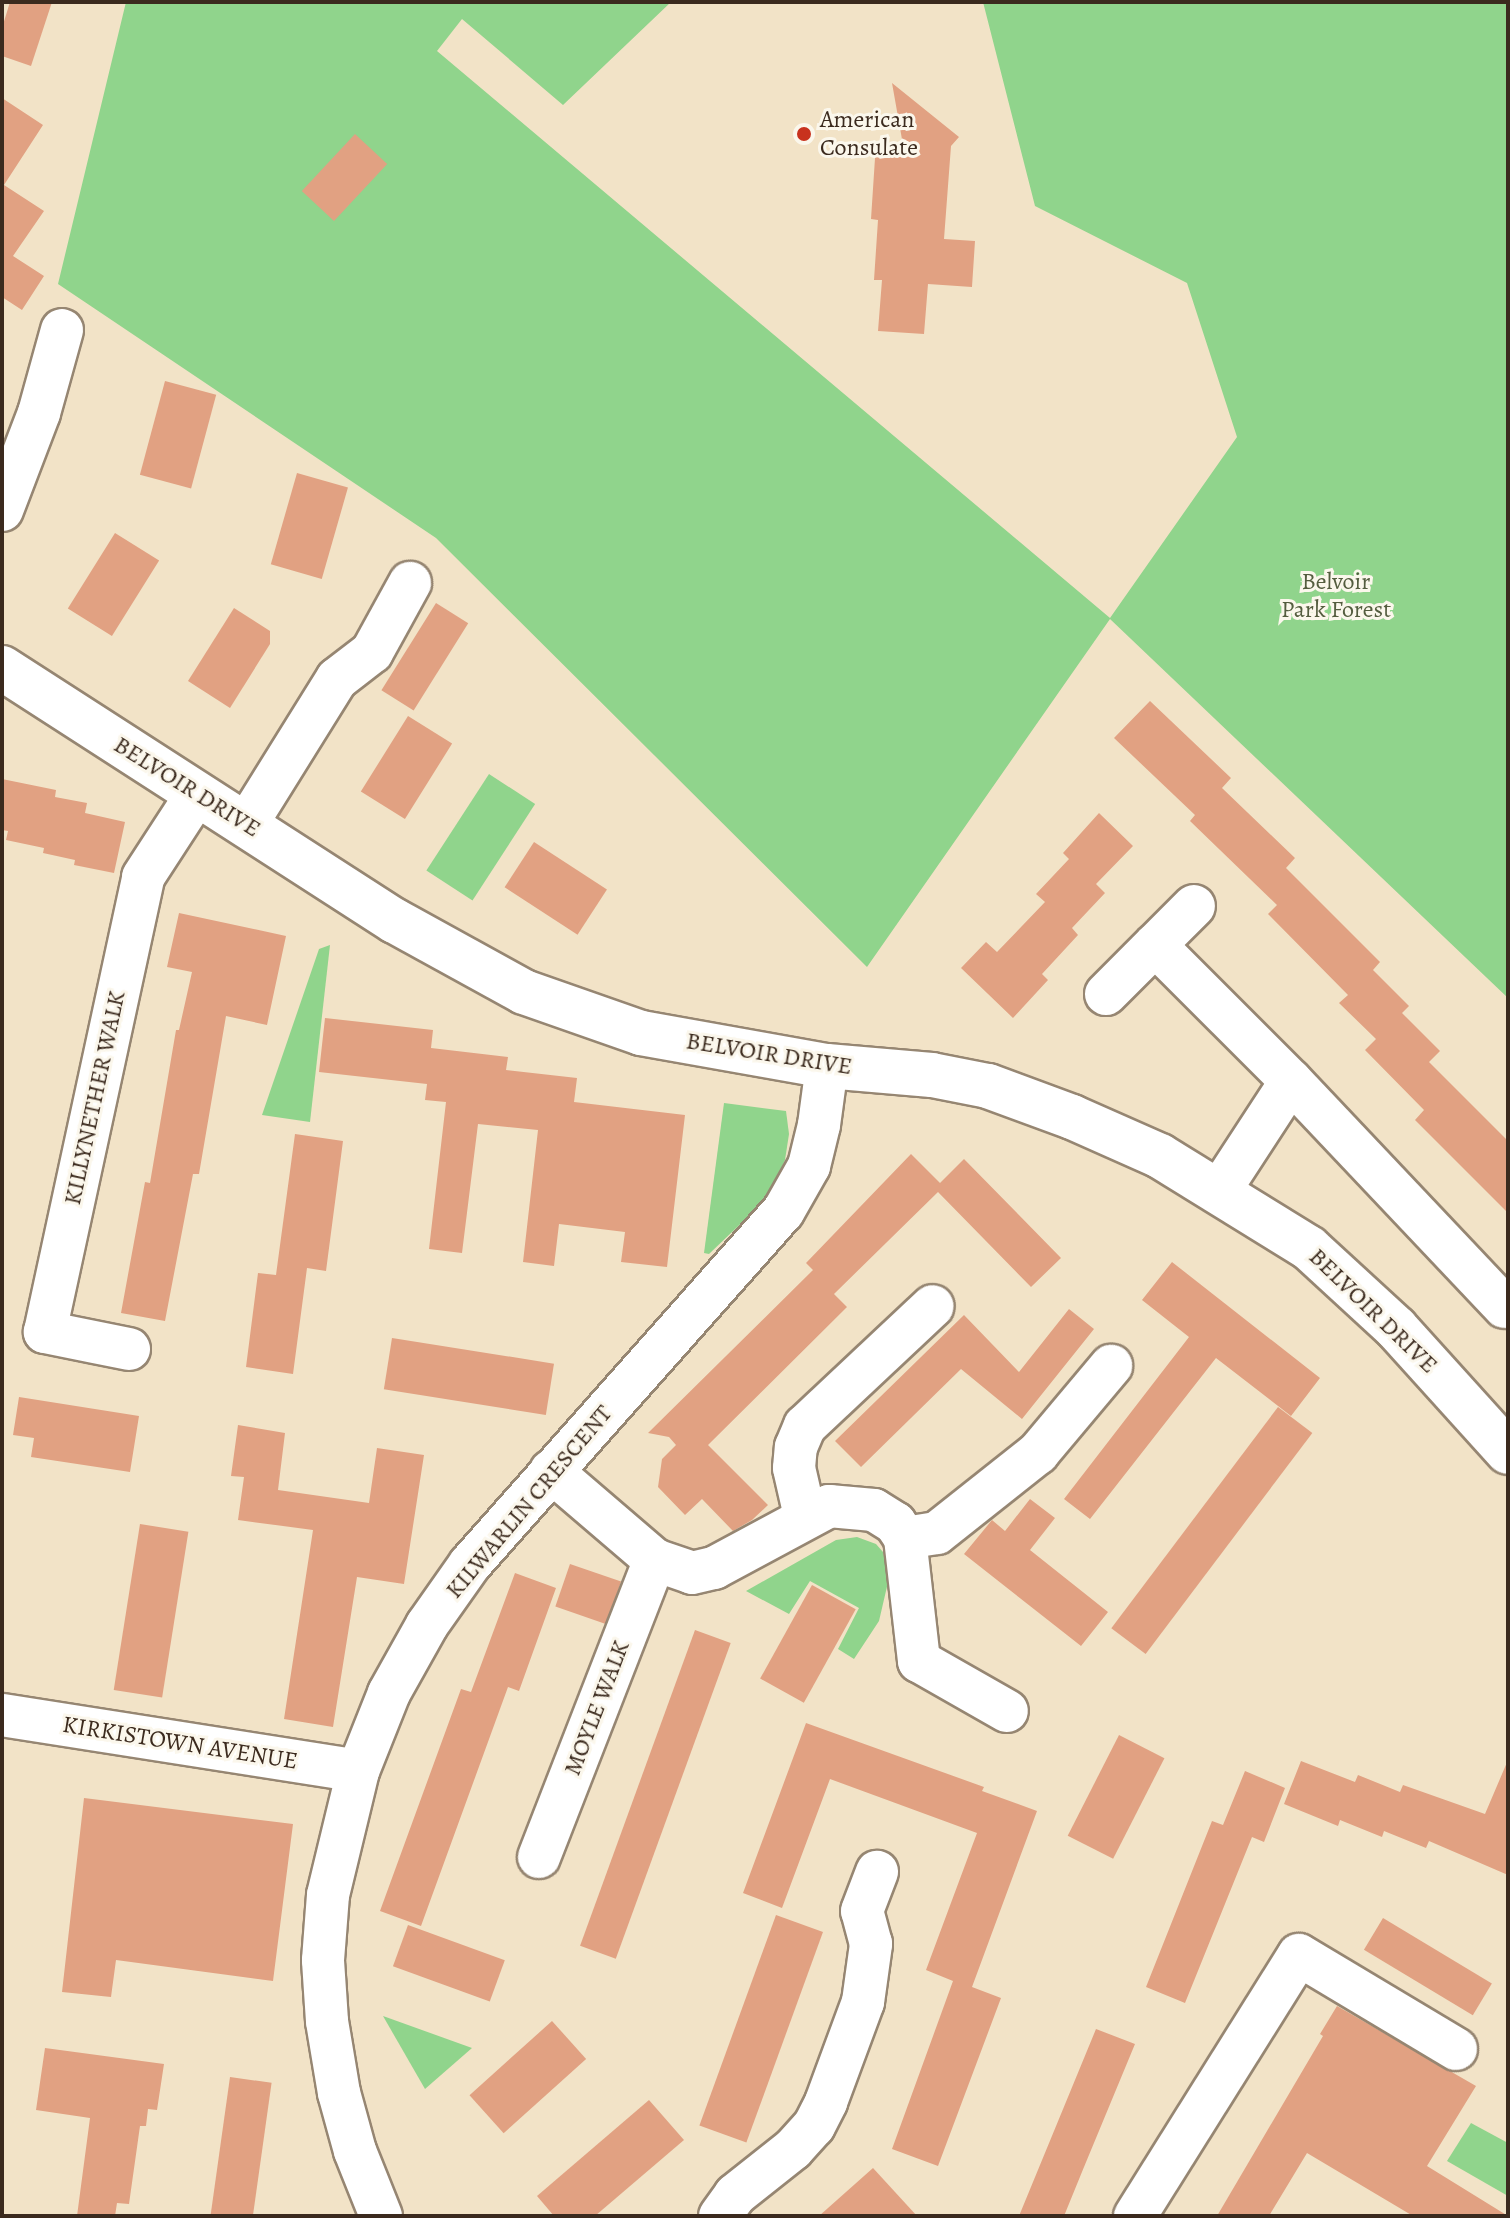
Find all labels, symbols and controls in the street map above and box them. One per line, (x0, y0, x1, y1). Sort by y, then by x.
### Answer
place label: American Consulate (820, 106, 918, 162)
marker: American Consulate (795, 125, 813, 143)
park label: Belvoir Park Forest (1281, 568, 1391, 624)
street label: BELVOIR DRIVE (108, 730, 266, 844)
street label: KILLYNETHER WALK (58, 988, 132, 1208)
street label: BELVOIR DRIVE (684, 1027, 854, 1081)
street label: BELVOIR DRIVE (1303, 1243, 1443, 1379)
street label: KILWARLIN CRESCENT (440, 1400, 618, 1604)
street label: MOYLE WALK (558, 1637, 636, 1779)
street label: KIRKISTOWN AVENUE (60, 1710, 300, 1776)

